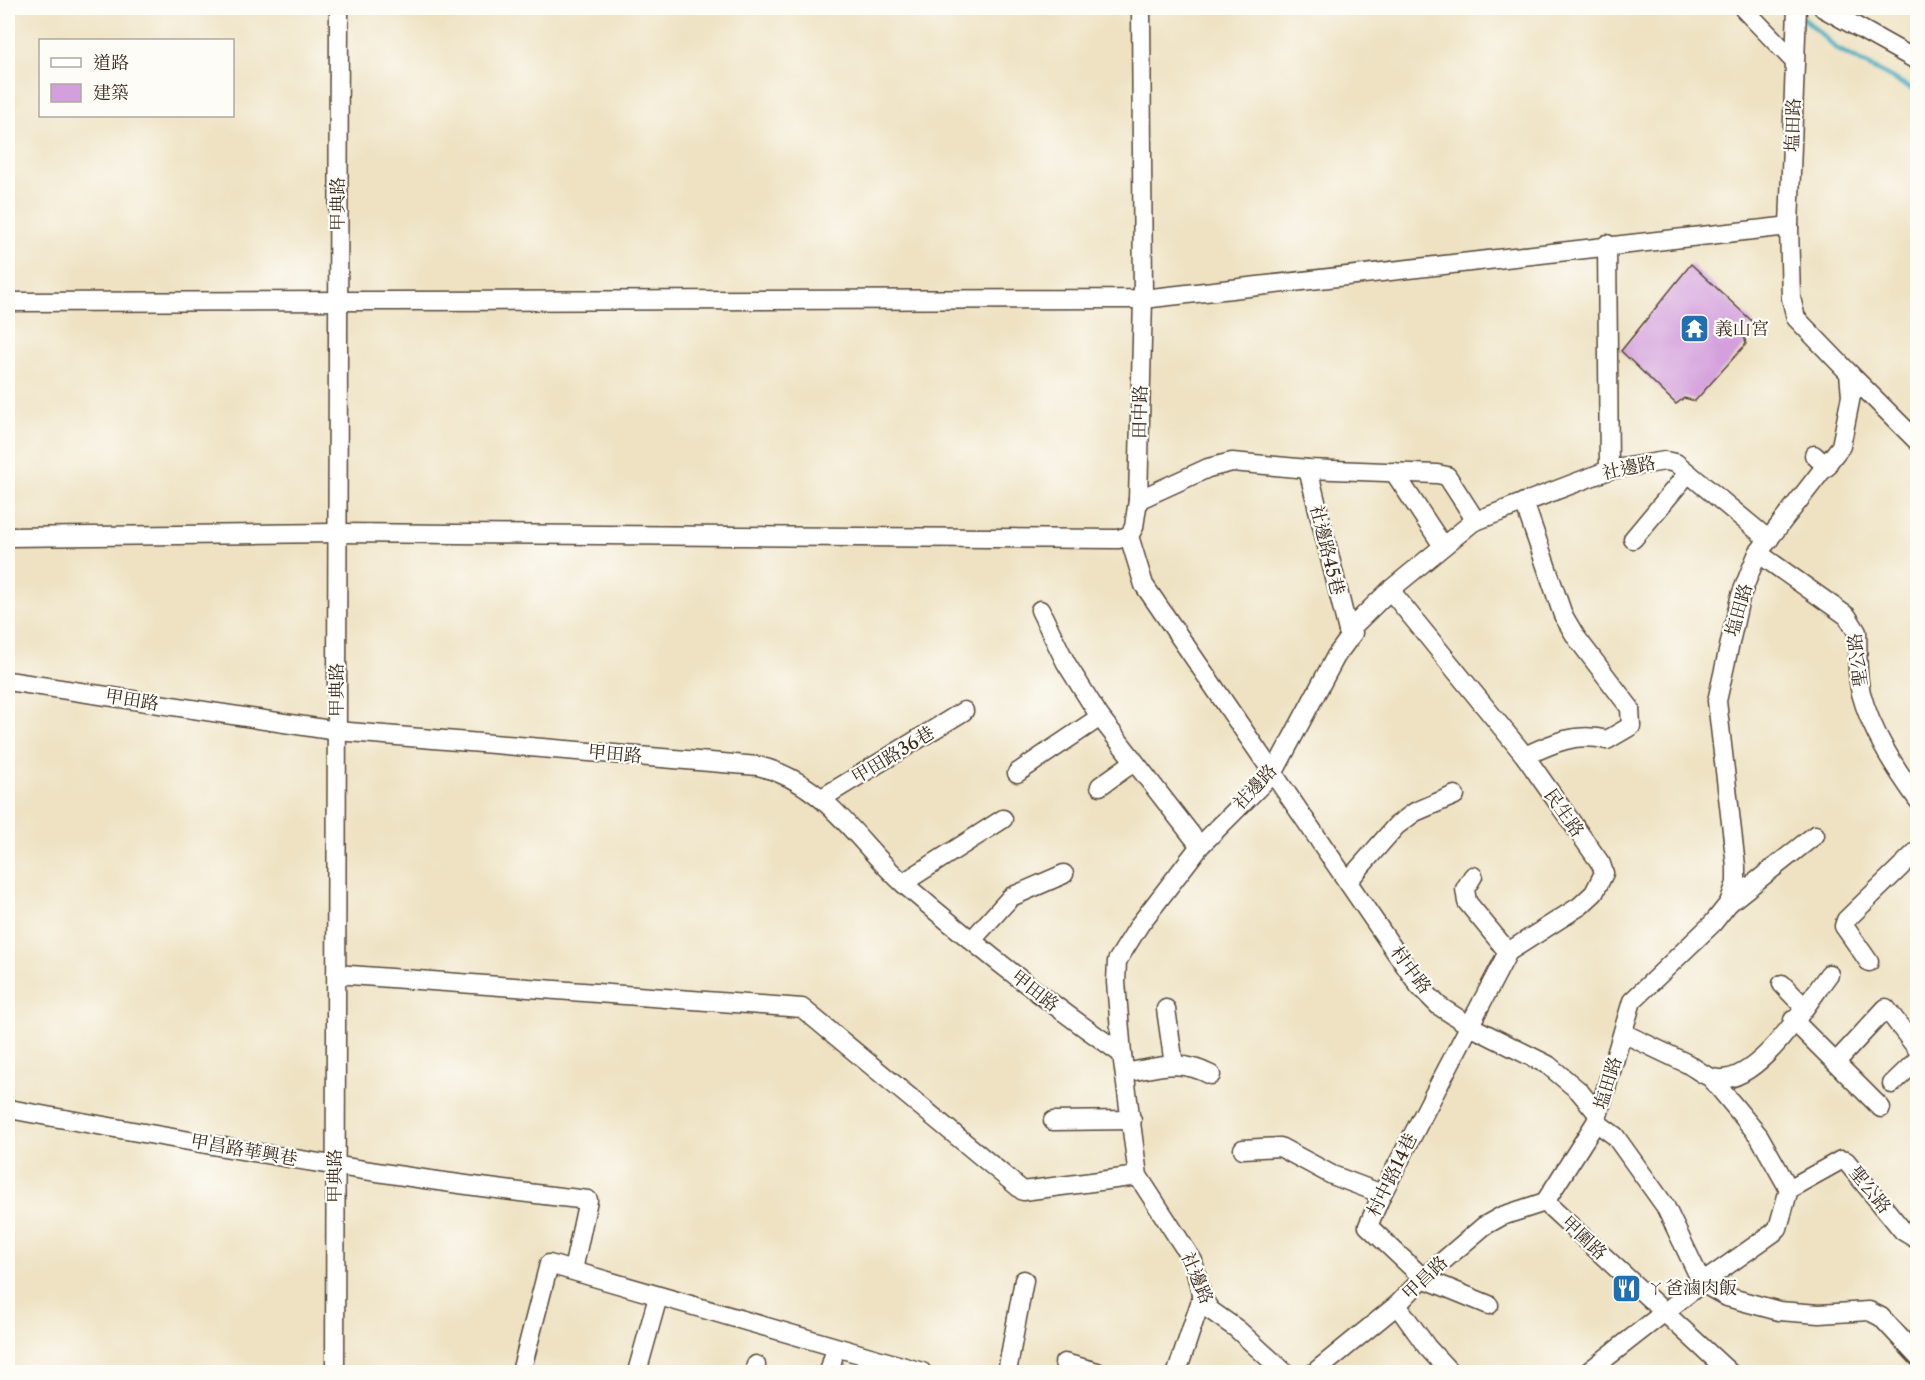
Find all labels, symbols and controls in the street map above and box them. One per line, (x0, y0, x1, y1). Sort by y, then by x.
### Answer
legend (39, 39, 234, 117)
text: 道路 (93, 52, 129, 74)
text: 建築 (93, 82, 129, 104)
street label: 塩田路 (1781, 98, 1805, 152)
street label: 甲典路 (327, 177, 349, 231)
temple icon: 義山宮 (1678, 313, 1710, 345)
place label: 義山宮 (1715, 318, 1769, 340)
street label: 田中路 (1129, 385, 1151, 439)
street label: 社邊路 (1600, 452, 1658, 484)
street label: 社邊路45巷 (1305, 503, 1349, 597)
street label: 塩田路 (1721, 581, 1757, 639)
street label: 聖公路 (1844, 632, 1872, 688)
street label: 甲典路 (326, 663, 348, 717)
street label: 甲田路 (104, 685, 160, 715)
street label: 甲田路36巷 (848, 722, 938, 788)
street label: 甲田路 (587, 741, 643, 767)
street label: 社邊路 (1229, 760, 1281, 814)
street label: 民生路 (1540, 785, 1588, 841)
street label: 村中路 (1386, 942, 1436, 998)
street label: 甲田路 (1007, 966, 1063, 1016)
street label: 塩田路 (1590, 1054, 1626, 1112)
street label: 甲昌路華興巷 (189, 1130, 299, 1170)
street label: 村中路14巷 (1362, 1130, 1422, 1220)
street label: 甲典路 (324, 1149, 346, 1203)
street label: 聖公路 (1844, 1162, 1896, 1218)
street label: 甲圍路 (1557, 1212, 1611, 1264)
street label: 社邊路 (1176, 1249, 1218, 1307)
street label: 甲昌路 (1398, 1251, 1452, 1305)
restaurant icon: ㄚ爸滷肉飯 (1610, 1272, 1642, 1304)
place label: ㄚ爸滷肉飯 (1647, 1277, 1737, 1299)

